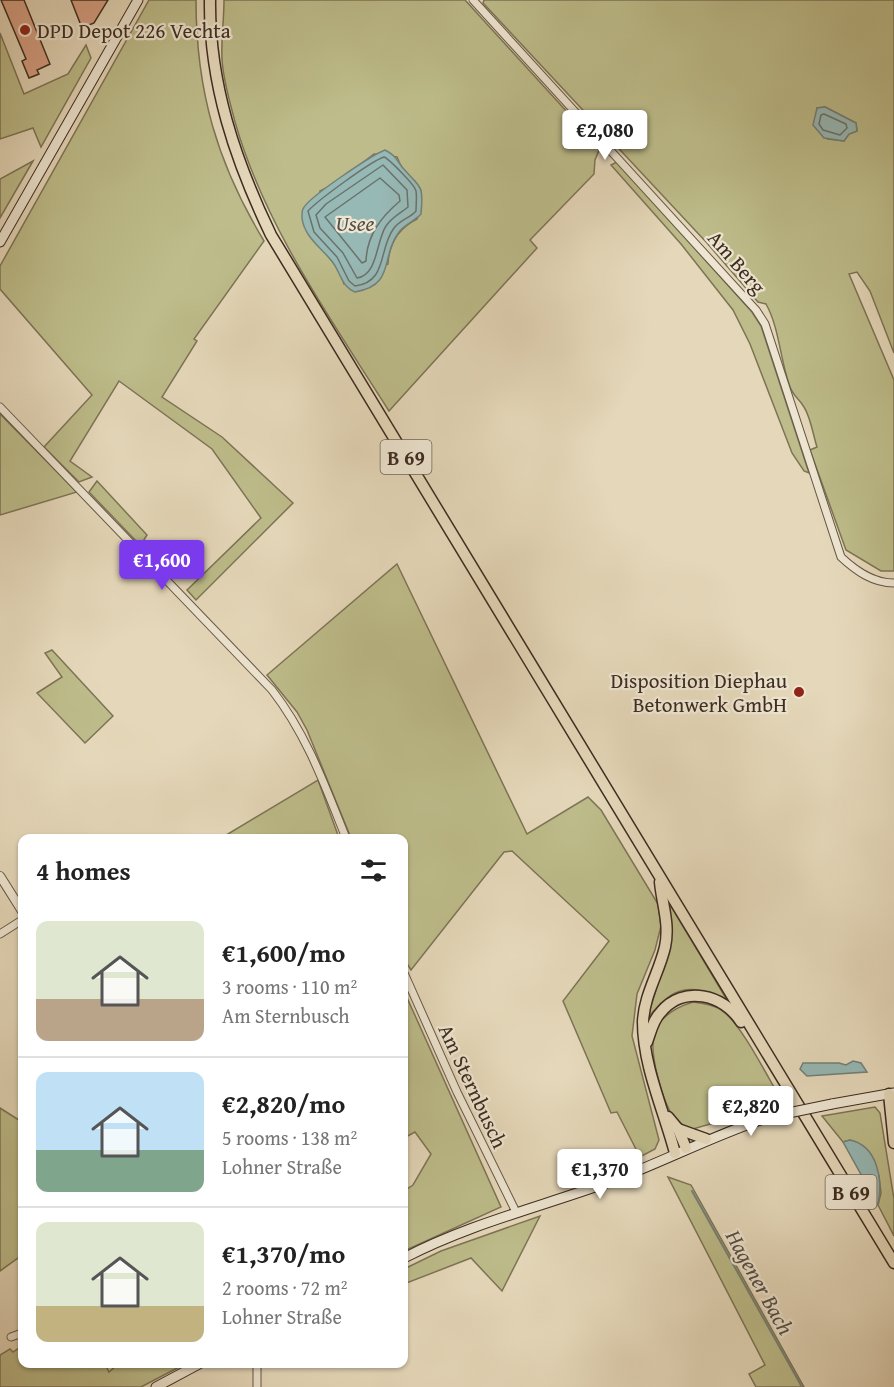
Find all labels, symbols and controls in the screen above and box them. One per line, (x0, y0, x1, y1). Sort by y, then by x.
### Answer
place label: DPD Depot 226 Vechta (37, 15, 231, 46)
marker: DPD Depot 226 Vechta (18, 23, 32, 37)
pin: €2,080 (556, 110, 654, 161)
text: €2,080 (576, 115, 634, 144)
water label: Usee (336, 207, 375, 239)
street label: Am Berg (701, 223, 774, 301)
road number: B 69 (380, 440, 432, 474)
pin: €1,600 (113, 540, 211, 591)
text: €1,600 (133, 545, 191, 574)
place label: Disposition Diephau Betonwerk GmbH (610, 665, 788, 720)
marker: Disposition Diephau Betonwerk GmbH (792, 685, 806, 699)
text: 4 homes (36, 851, 131, 890)
icon: filters (357, 854, 390, 887)
text: €1,600/mo (222, 933, 345, 972)
icon: home (84, 945, 156, 1017)
text: 3 rooms · 110 m² (222, 972, 357, 1001)
text: Am Sternbusch (222, 1001, 349, 1030)
street label: Am Sternbusch (431, 1019, 515, 1153)
text: €2,820/mo (222, 1084, 345, 1123)
pin: €2,820 (702, 1086, 800, 1137)
text: €2,820 (722, 1091, 780, 1120)
icon: home (84, 1096, 156, 1168)
text: 5 rooms · 138 m² (222, 1123, 357, 1152)
pin: €1,370 (551, 1149, 649, 1200)
text: Lohner Straße (222, 1152, 342, 1181)
text: €1,370 (571, 1154, 629, 1183)
road number: B 69 (826, 1175, 876, 1209)
water label: Hagener Bach (717, 1223, 802, 1340)
text: €1,370/mo (222, 1234, 345, 1273)
icon: home (84, 1246, 156, 1318)
text: 2 rooms · 72 m² (222, 1273, 348, 1302)
text: Lohner Straße (222, 1302, 342, 1331)

